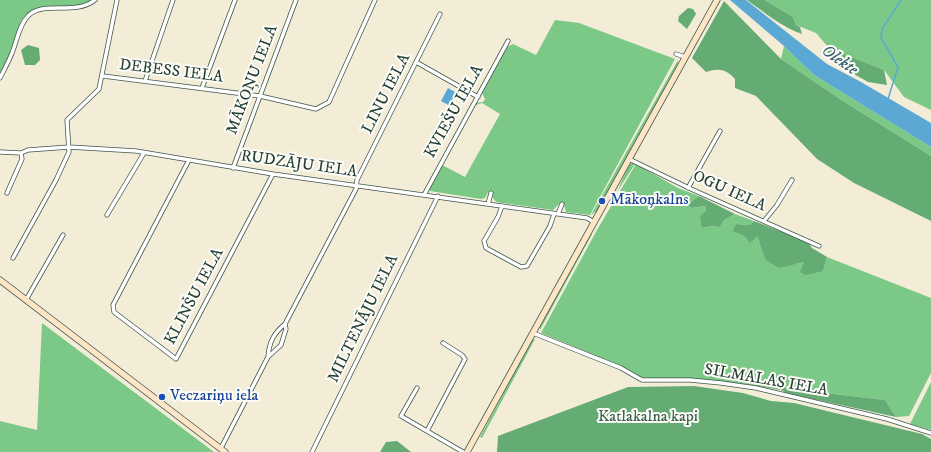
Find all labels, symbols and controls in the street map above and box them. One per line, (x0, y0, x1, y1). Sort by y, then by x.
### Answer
street label: MĀKOŅU IELA (223, 23, 283, 137)
water label: Olekte (817, 41, 861, 81)
street label: LINU IELA (359, 51, 415, 137)
street label: DEBESS IELA (118, 56, 224, 88)
street label: KVIEŠU IELA (422, 62, 488, 162)
street label: RUDZĀJU IELA (240, 147, 358, 183)
street label: OGU IELA (689, 167, 769, 217)
place label: Mākoņkalns (610, 191, 689, 211)
marker: Mākoņkalns (597, 196, 607, 206)
street label: KLINŠU IELA (162, 245, 228, 349)
street label: MILTENĀJU IELA (325, 252, 403, 386)
street label: SILMALAS IELA (703, 361, 829, 401)
place label: Veczariņu iela (170, 387, 258, 407)
marker: Veczariņu iela (157, 392, 167, 402)
park label: Katlakalna kapi (598, 408, 698, 428)

